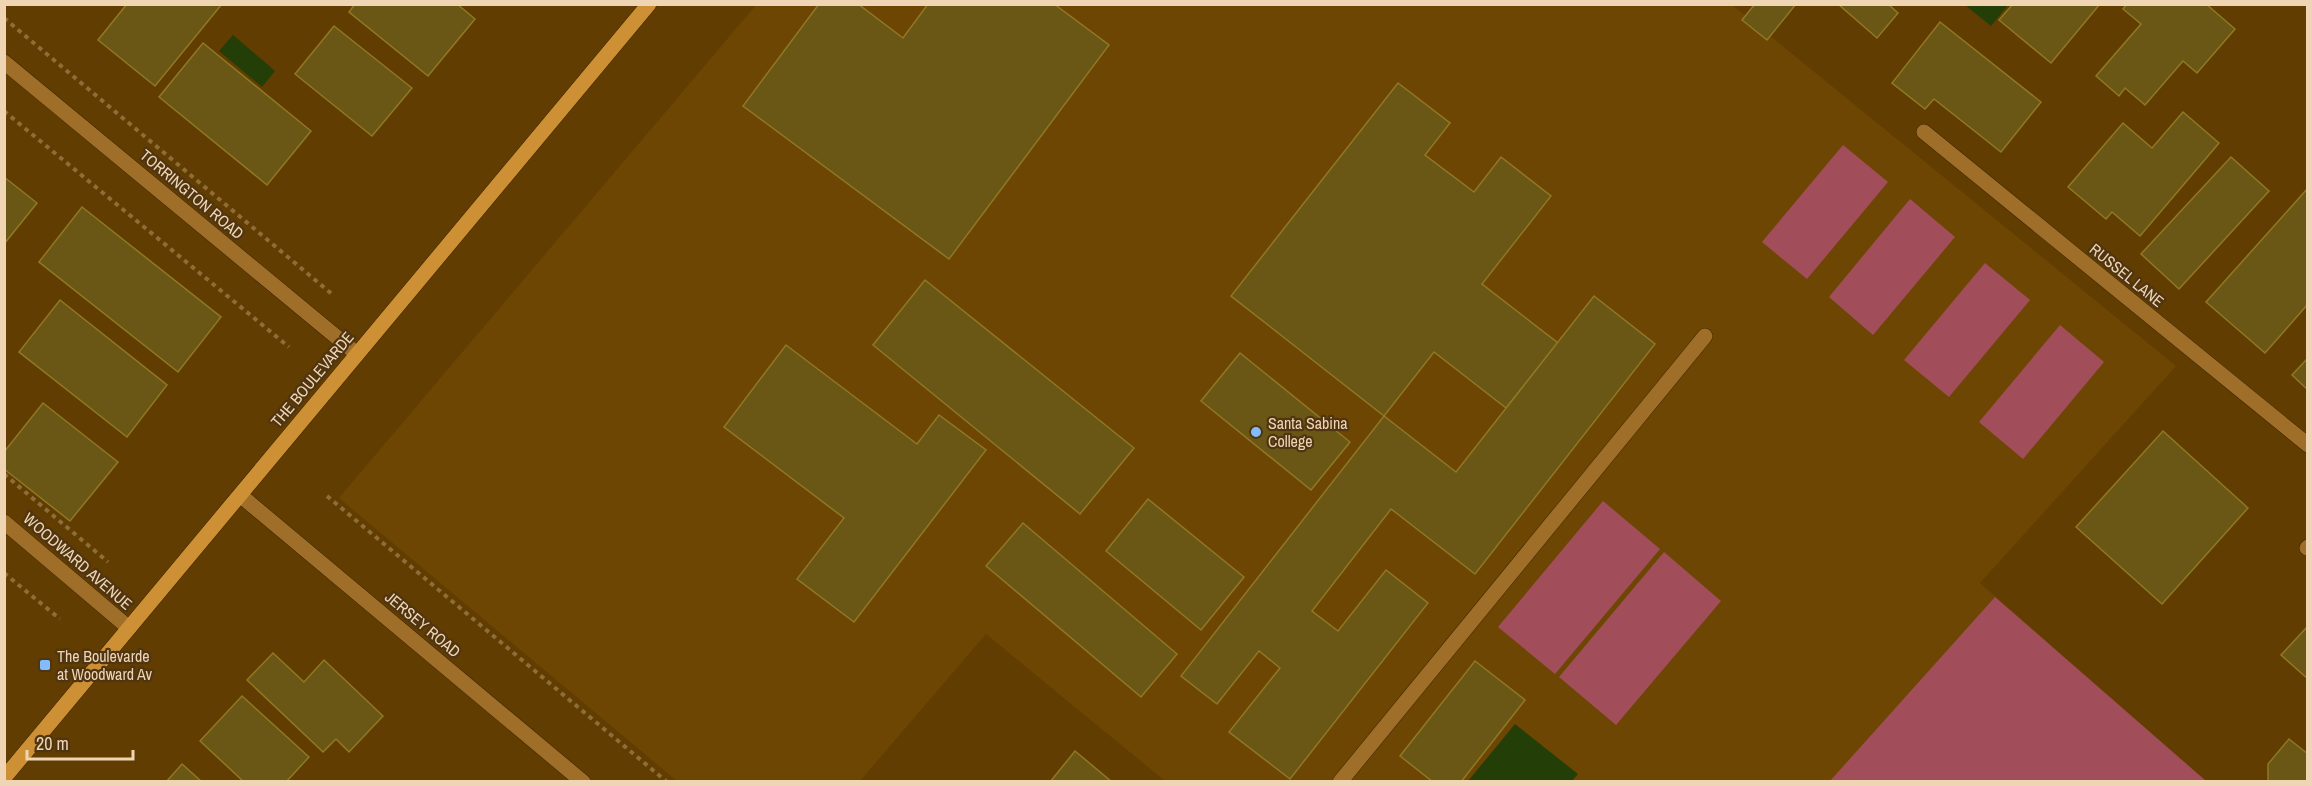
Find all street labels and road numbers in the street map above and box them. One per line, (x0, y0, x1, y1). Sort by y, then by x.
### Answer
street label: TORRINGTON ROAD (135, 144, 249, 244)
street label: RUSSEL LANE (2085, 238, 2169, 312)
street label: THE BOULEVARDE (265, 326, 359, 432)
street label: WOODWARD AVENUE (19, 507, 137, 615)
street label: JERSEY ROAD (381, 586, 465, 662)

